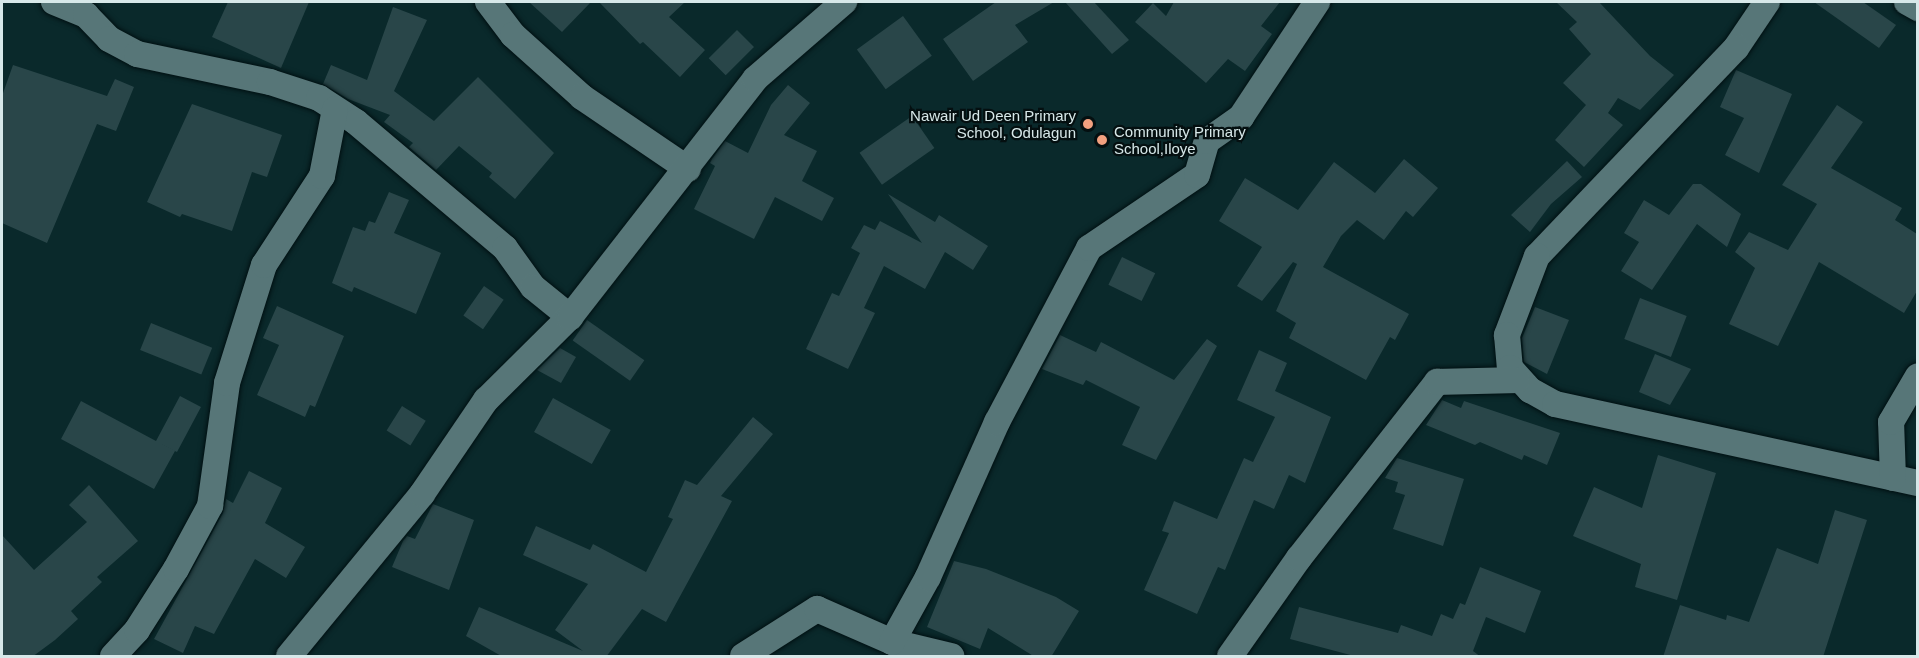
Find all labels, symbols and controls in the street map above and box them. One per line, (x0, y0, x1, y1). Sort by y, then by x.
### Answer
place label: Nawair Ud Deen Primary School, Odulagun (910, 106, 1076, 141)
marker: Nawair Ud Deen Primary School, Odulagun (1081, 117, 1095, 131)
place label: Community Primary School,Iloye (1114, 122, 1246, 157)
marker: Community Primary School,Iloye (1095, 133, 1109, 147)

